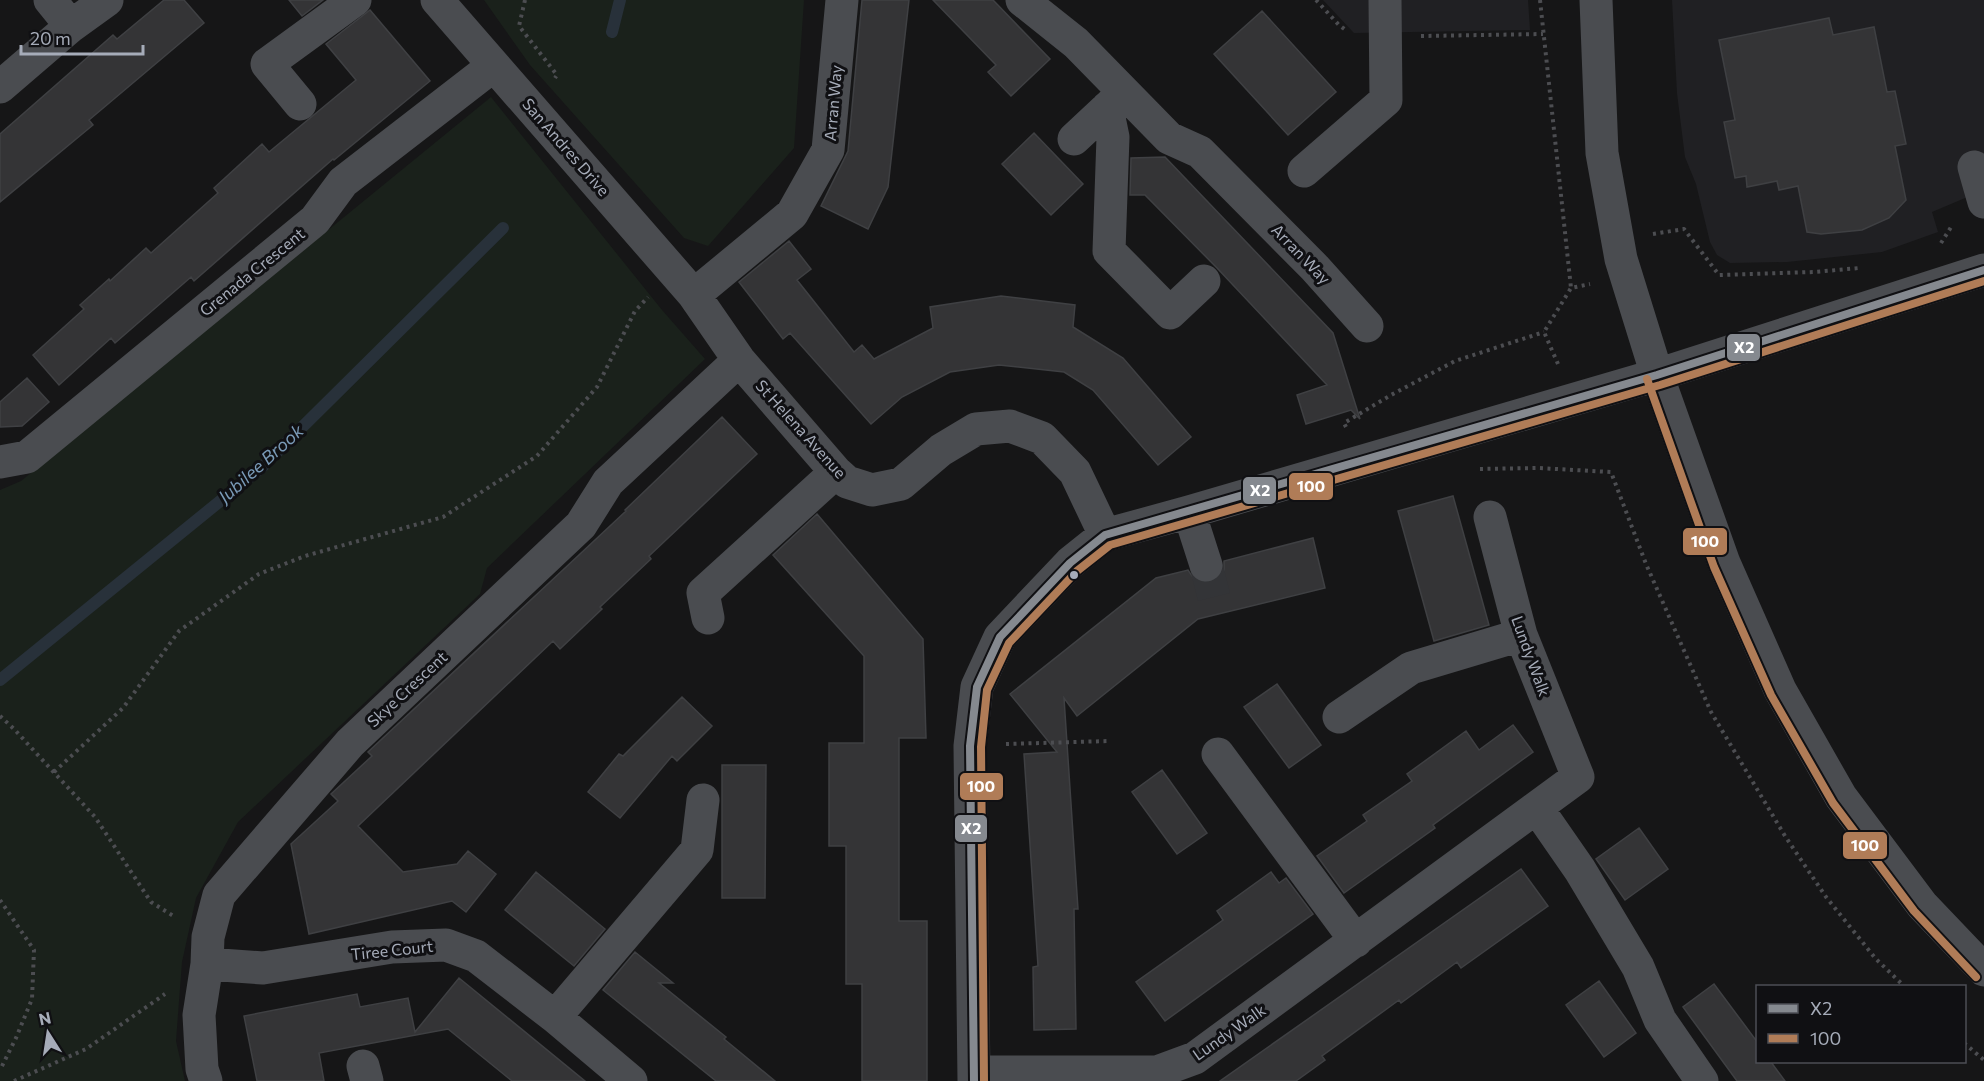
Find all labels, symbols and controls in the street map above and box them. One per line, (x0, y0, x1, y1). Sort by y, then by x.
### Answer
scale bar (21, 18, 142, 56)
text: 20 m (30, 27, 71, 49)
street label: Arran Way (820, 64, 845, 142)
street label: San Andres Drive (519, 94, 614, 199)
street label: Arran Way (1268, 220, 1335, 288)
street label: Grenada Crescent (195, 223, 308, 320)
line badge: X2 (1726, 333, 1761, 362)
text: X2 (1734, 337, 1754, 356)
street label: St Helena Avenue (752, 376, 850, 482)
water label: Jubilee Brook (212, 418, 308, 509)
line badge: 100 (1288, 472, 1334, 501)
line badge: X2 (1242, 476, 1277, 505)
text: 100 (1297, 476, 1325, 495)
text: X2 (1250, 480, 1270, 499)
line badge: 100 (1682, 527, 1728, 556)
text: 100 (1691, 531, 1719, 550)
unlabelled marker (1068, 569, 1080, 581)
street label: Lundy Walk (1508, 613, 1555, 699)
street label: Skye Crescent (363, 646, 451, 731)
line badge: 100 (959, 772, 1004, 801)
text: 100 (967, 776, 995, 795)
line badge: X2 (954, 814, 988, 843)
text: X2 (961, 818, 981, 837)
line badge: 100 (1842, 831, 1888, 860)
text: 100 (1851, 835, 1879, 854)
street label: Tiree Court (350, 936, 435, 963)
legend (1756, 985, 1966, 1063)
text: X2 (1810, 997, 1832, 1019)
street label: Lundy Walk (1189, 999, 1269, 1064)
north arrow (18, 1003, 78, 1063)
text: N (37, 1007, 53, 1028)
text: 100 (1810, 1027, 1841, 1049)

